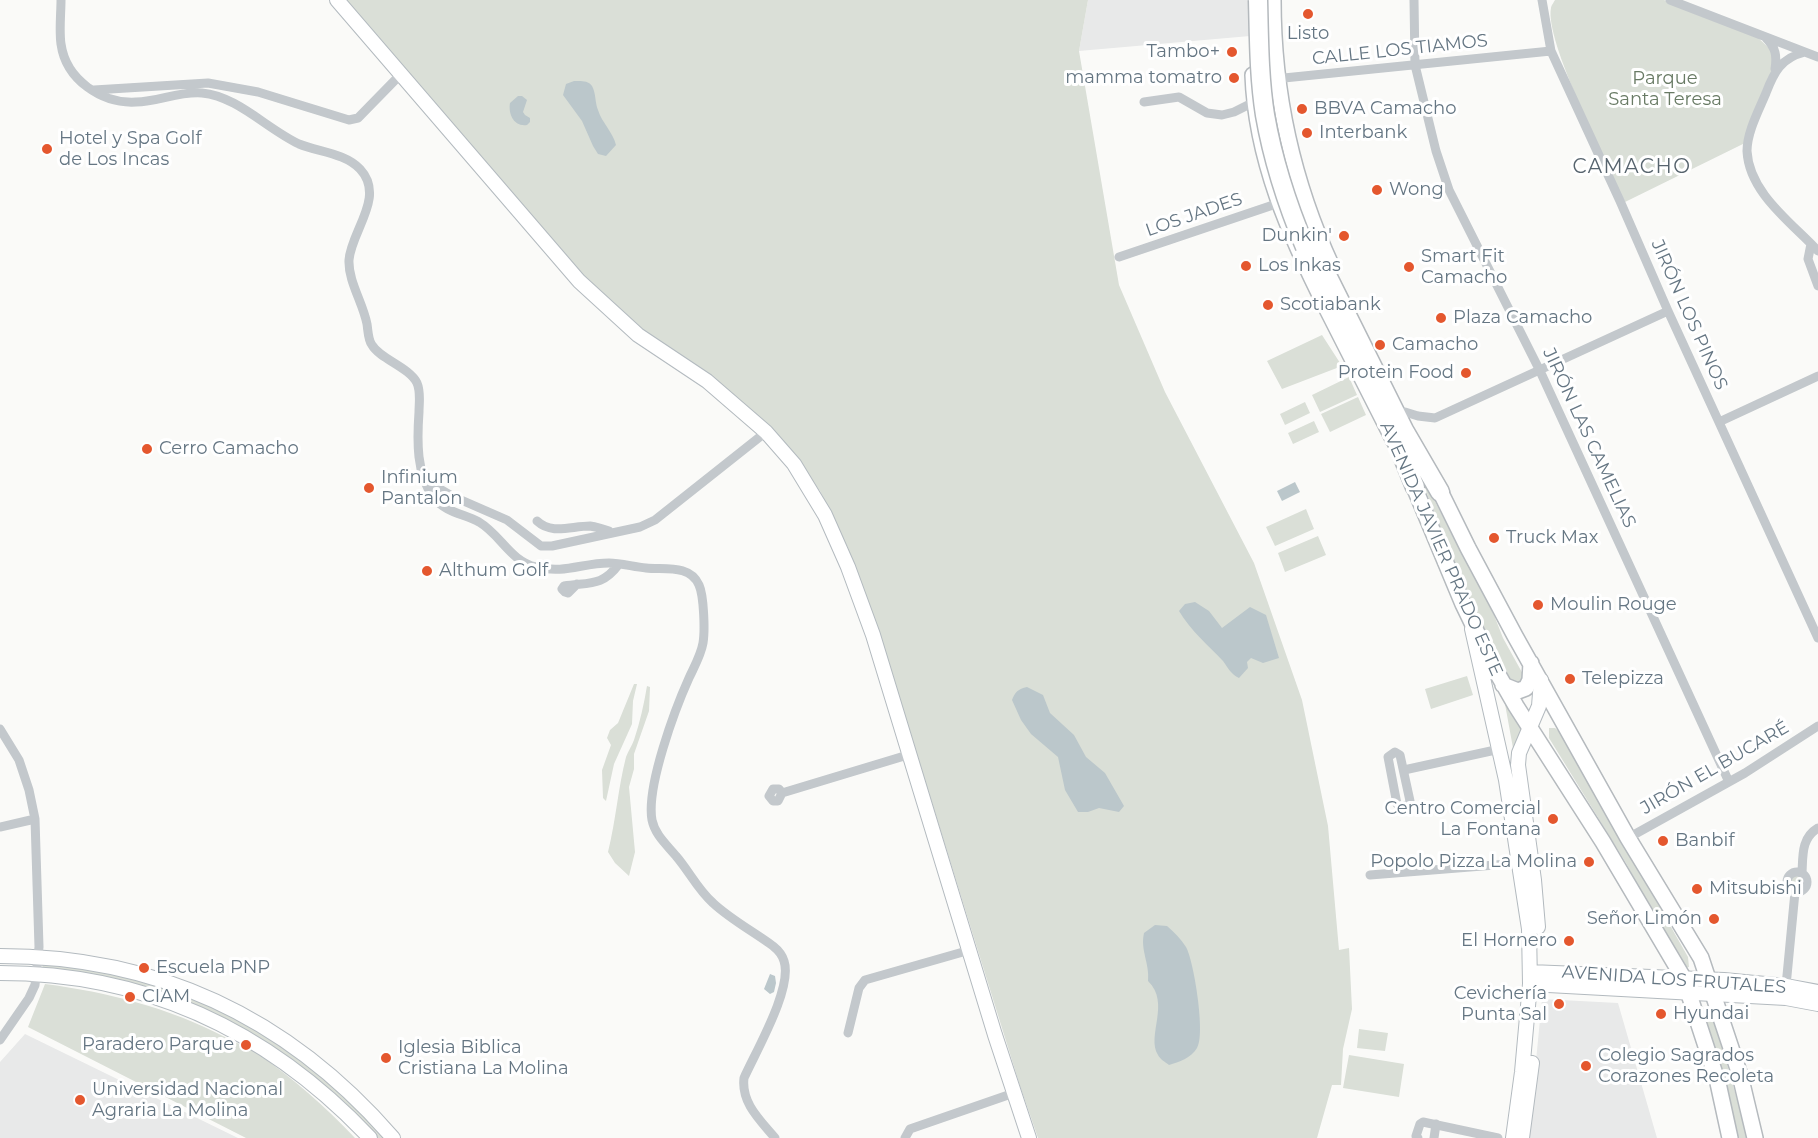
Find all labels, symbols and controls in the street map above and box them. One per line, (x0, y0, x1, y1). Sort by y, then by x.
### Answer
marker: Listo (1301, 7, 1315, 21)
place label: Listo (1287, 23, 1329, 45)
street label: CALLE LOS TIAMOS (1311, 30, 1489, 70)
place label: Tambo+ (1146, 41, 1220, 63)
marker: Tambo+ (1225, 45, 1239, 59)
place label: mamma tomatro (1065, 67, 1222, 89)
park label: Parque Santa Teresa (1608, 68, 1722, 110)
marker: mamma tomatro (1227, 71, 1241, 85)
place label: BBVA Camacho (1314, 98, 1456, 120)
marker: BBVA Camacho (1295, 102, 1309, 116)
place label: Interbank (1319, 122, 1407, 144)
marker: Interbank (1300, 126, 1314, 140)
place label: Hotel y Spa Golf de Los Incas (59, 128, 201, 170)
marker: Hotel y Spa Golf de Los Incas (40, 142, 54, 156)
district label: CAMACHO (1572, 155, 1692, 179)
place label: Wong (1389, 179, 1444, 201)
marker: Wong (1370, 183, 1384, 197)
street label: LOS JADES (1143, 188, 1245, 242)
place label: Dunkin' (1261, 225, 1332, 247)
marker: Dunkin' (1337, 229, 1351, 243)
street label: JIRÓN LOS PINOS (1646, 237, 1732, 393)
place label: Smart Fit Camacho (1421, 246, 1507, 288)
place label: Los Inkas (1258, 255, 1341, 277)
marker: Los Inkas (1239, 259, 1253, 273)
marker: Smart Fit Camacho (1402, 260, 1416, 274)
place label: Scotiabank (1280, 294, 1381, 316)
marker: Scotiabank (1261, 298, 1275, 312)
place label: Plaza Camacho (1453, 307, 1592, 329)
marker: Plaza Camacho (1434, 311, 1448, 325)
place label: Camacho (1392, 334, 1478, 356)
marker: Camacho (1373, 338, 1387, 352)
street label: JIRÓN LAS CAMELIAS (1538, 345, 1640, 531)
place label: Protein Food (1338, 362, 1454, 384)
marker: Protein Food (1459, 366, 1473, 380)
street label: AVENIDA JAVIER PRADO ESTE (1375, 418, 1507, 680)
place label: Cerro Camacho (159, 438, 299, 460)
marker: Cerro Camacho (140, 442, 154, 456)
place label: Infinium Pantalon (381, 467, 462, 510)
marker: Infinium Pantalon (362, 481, 376, 495)
place label: Truck Max (1506, 527, 1598, 549)
marker: Truck Max (1487, 531, 1501, 545)
place label: Althum Golf (439, 560, 548, 582)
marker: Althum Golf (420, 564, 434, 578)
place label: Moulin Rouge (1550, 594, 1677, 616)
marker: Moulin Rouge (1531, 598, 1545, 612)
place label: Telepizza (1582, 668, 1664, 690)
marker: Telepizza (1563, 672, 1577, 686)
street label: JIRÓN EL BUCARÉ (1637, 717, 1793, 819)
place label: Centro Comercial La Fontana (1384, 798, 1541, 840)
marker: Centro Comercial La Fontana (1546, 812, 1560, 826)
place label: Banbif (1675, 830, 1735, 852)
marker: Banbif (1656, 834, 1670, 848)
place label: Popolo Pizza La Molina (1370, 851, 1577, 873)
marker: Popolo Pizza La Molina (1582, 855, 1596, 869)
place label: Mitsubishi (1709, 878, 1802, 900)
marker: Mitsubishi (1690, 882, 1704, 896)
place label: Señor Limón (1587, 908, 1702, 930)
marker: Señor Limón (1707, 912, 1721, 926)
place label: El Hornero (1461, 930, 1557, 952)
marker: El Hornero (1562, 934, 1576, 948)
place label: Escuela PNP (156, 957, 270, 979)
marker: Escuela PNP (137, 961, 151, 975)
street label: AVENIDA LOS FRUTALES (1561, 961, 1787, 999)
place label: Cevichería Punta Sal (1454, 983, 1547, 1026)
place label: CIAM (142, 986, 190, 1008)
marker: CIAM (123, 990, 137, 1004)
marker: Cevichería Punta Sal (1552, 997, 1566, 1011)
place label: Hyundai (1673, 1003, 1749, 1025)
marker: Hyundai (1654, 1007, 1668, 1021)
place label: Paradero Parque (82, 1034, 234, 1056)
place label: Iglesia Biblica Cristiana La Molina (398, 1037, 569, 1080)
marker: Paradero Parque (239, 1038, 253, 1052)
place label: Colegio Sagrados Corazones Recoleta (1598, 1045, 1774, 1088)
marker: Iglesia Biblica Cristiana La Molina (379, 1051, 393, 1065)
marker: Colegio Sagrados Corazones Recoleta (1579, 1059, 1593, 1073)
place label: Universidad Nacional Agraria La Molina (92, 1079, 283, 1122)
marker: Universidad Nacional Agraria La Molina (73, 1093, 87, 1107)

